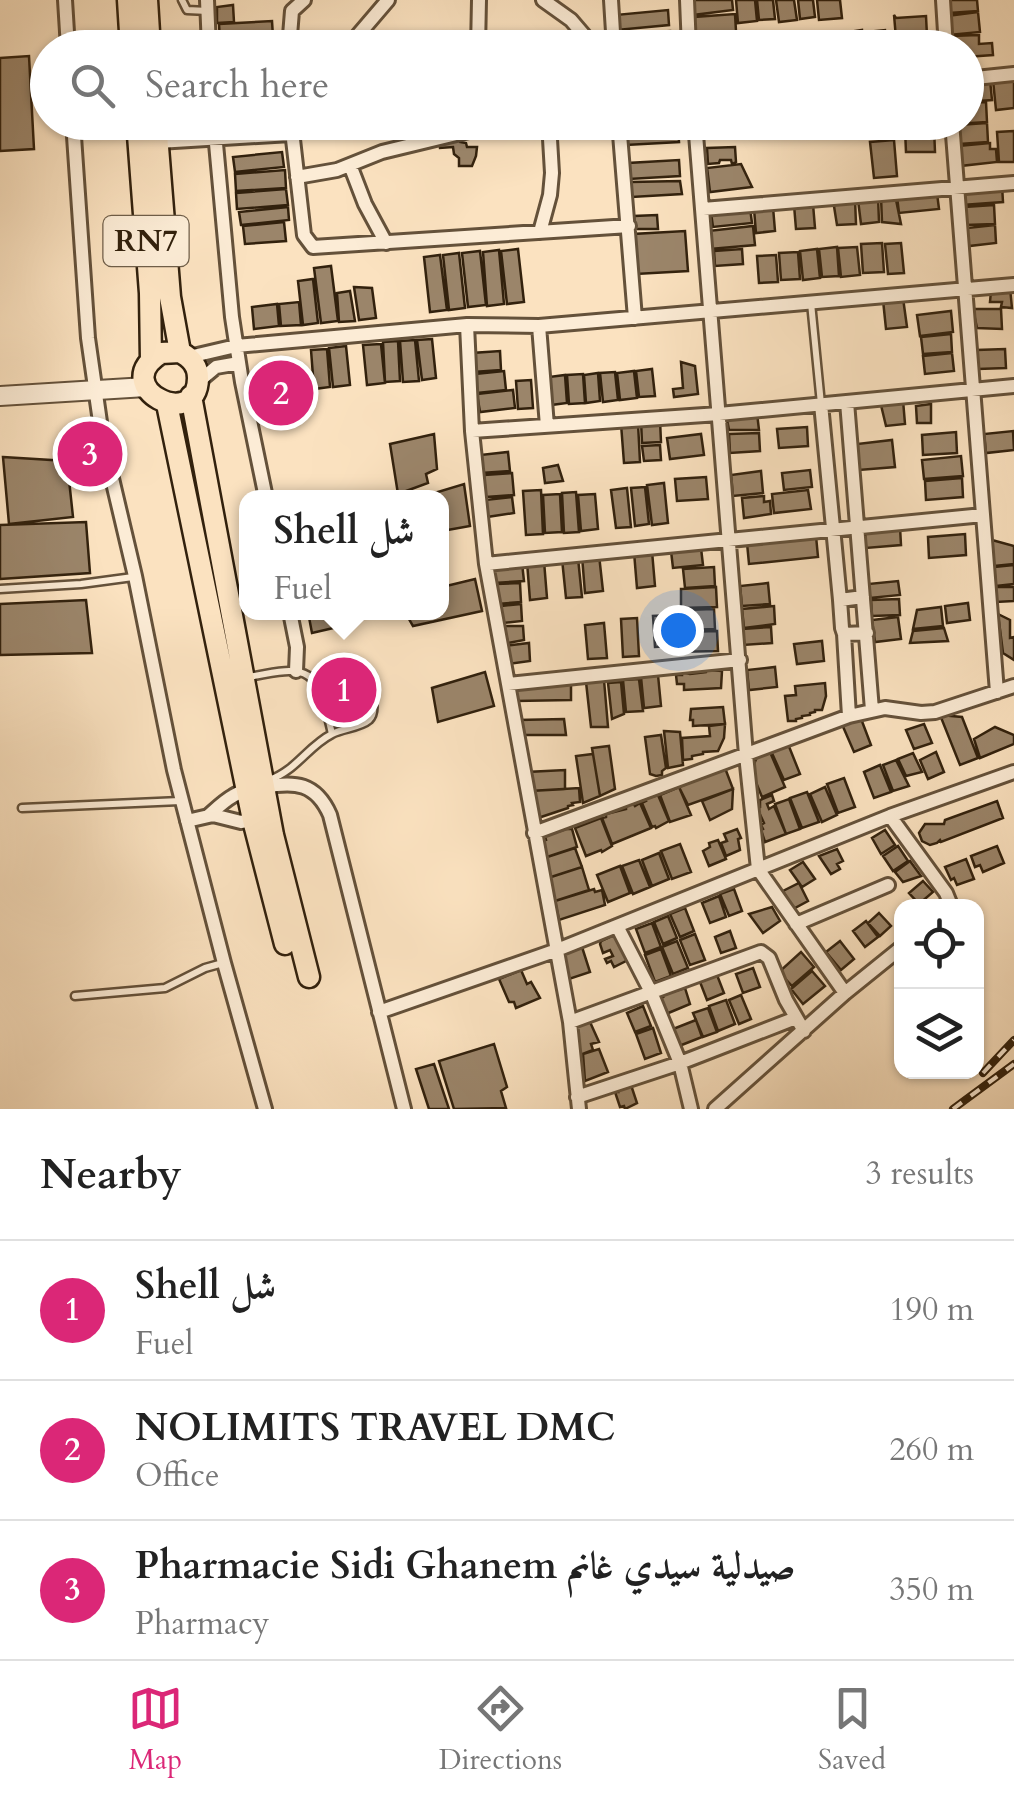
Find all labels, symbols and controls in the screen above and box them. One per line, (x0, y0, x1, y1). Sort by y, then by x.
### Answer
search box (30, 30, 984, 140)
icon: search (65, 58, 120, 113)
text: Search here (145, 59, 329, 111)
road number: RN7 (104, 216, 188, 266)
pin: 2 (248, 356, 314, 430)
pin: 3 (58, 416, 122, 492)
popup (239, 490, 449, 620)
text: Shell شل (273, 505, 415, 557)
text: Fuel (273, 567, 332, 611)
your location (653, 605, 704, 656)
pin: 1 (312, 652, 376, 728)
map controls (894, 899, 984, 1079)
button: locate (894, 899, 984, 989)
button: layers (894, 989, 984, 1079)
text: Nearby (40, 1146, 182, 1203)
text: 3 results (866, 1152, 974, 1196)
text: Shell شل (135, 1260, 276, 1312)
text: 1 (64, 1288, 81, 1332)
text: 190 m (889, 1288, 974, 1332)
text: Fuel (135, 1322, 193, 1366)
text: NOLIMITS TRAVEL DMC (135, 1402, 615, 1454)
text: 2 (64, 1428, 81, 1472)
text: 260 m (889, 1428, 974, 1472)
text: Office (135, 1454, 219, 1498)
text: Pharmacie Sidi Ghanem صيدلية سيدي غانم (135, 1540, 796, 1592)
text: 3 (64, 1568, 81, 1612)
text: 350 m (889, 1568, 974, 1612)
text: Pharmacy (135, 1602, 269, 1646)
tab: Map (128, 1681, 183, 1779)
tab: Directions (439, 1681, 562, 1779)
tab: Saved (818, 1681, 886, 1779)

